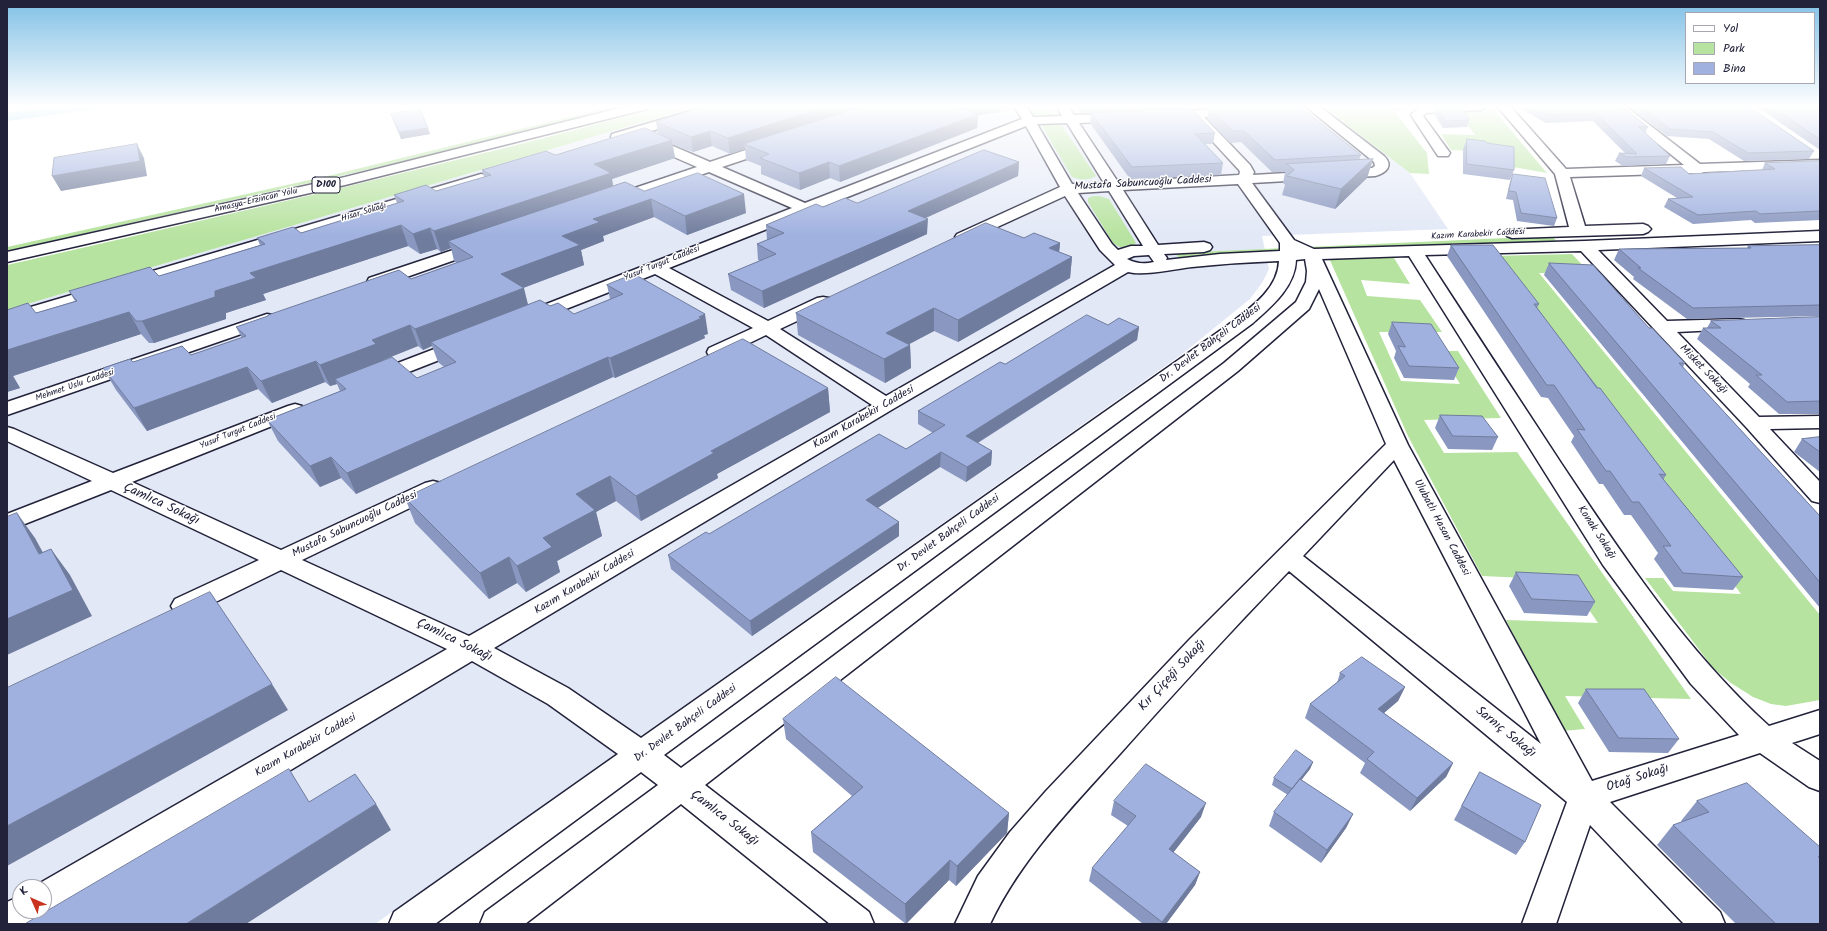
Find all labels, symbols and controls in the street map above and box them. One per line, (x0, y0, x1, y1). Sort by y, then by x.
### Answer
legend (1685, 12, 1815, 84)
text: Yol (1723, 19, 1738, 38)
text: Park (1723, 39, 1745, 58)
text: Bina (1723, 59, 1746, 78)
street label: Mustafa Sabuncuoğlu Caddesi (1074, 174, 1212, 194)
road number: D100 (312, 177, 340, 193)
street label: Amasya-Erzincan Yolu (213, 186, 299, 216)
street label: Hisar Sokağı (340, 201, 388, 225)
street label: Kazım Karabekir Caddesi (1431, 227, 1525, 243)
street label: Yusuf Turgut Caddesi (622, 244, 702, 284)
street label: Dr. Devlet Bahçeli Caddesi (1158, 302, 1264, 386)
street label: Misket Sokağı (1676, 342, 1730, 398)
street label: Mehmet Uslu Caddesi (34, 368, 116, 404)
street label: Kazım Karabekir Caddesi (811, 384, 917, 452)
street label: Yusuf Turgut Caddesi (198, 412, 278, 452)
street label: Ulubatlı Hasan Caddesi (1410, 478, 1472, 578)
street label: Çamlıca Sokağı (120, 481, 202, 529)
street label: Mustafa Sabuncuoğlu Caddesi (290, 489, 420, 561)
street label: Dr. Devlet Bahçeli Caddesi (895, 492, 1003, 576)
street label: Konak Sokağı (1574, 504, 1618, 562)
street label: Kazım Karabekir Caddesi (533, 548, 637, 618)
street label: Çamlıca Sokağı (414, 616, 494, 666)
street label: Kır Çiçeği Sokağı (1136, 637, 1210, 715)
street label: Dr. Devlet Bahçeli Caddesi (632, 682, 740, 766)
street label: Sarnıç Sokağı (1472, 704, 1538, 762)
street label: Kazım Karabekir Caddesi (253, 712, 359, 780)
street label: Otağ Sokağı (1605, 762, 1671, 796)
street label: Çamlıca Sokağı (687, 787, 761, 851)
north arrow (12, 879, 52, 919)
text: K (16, 883, 33, 900)

